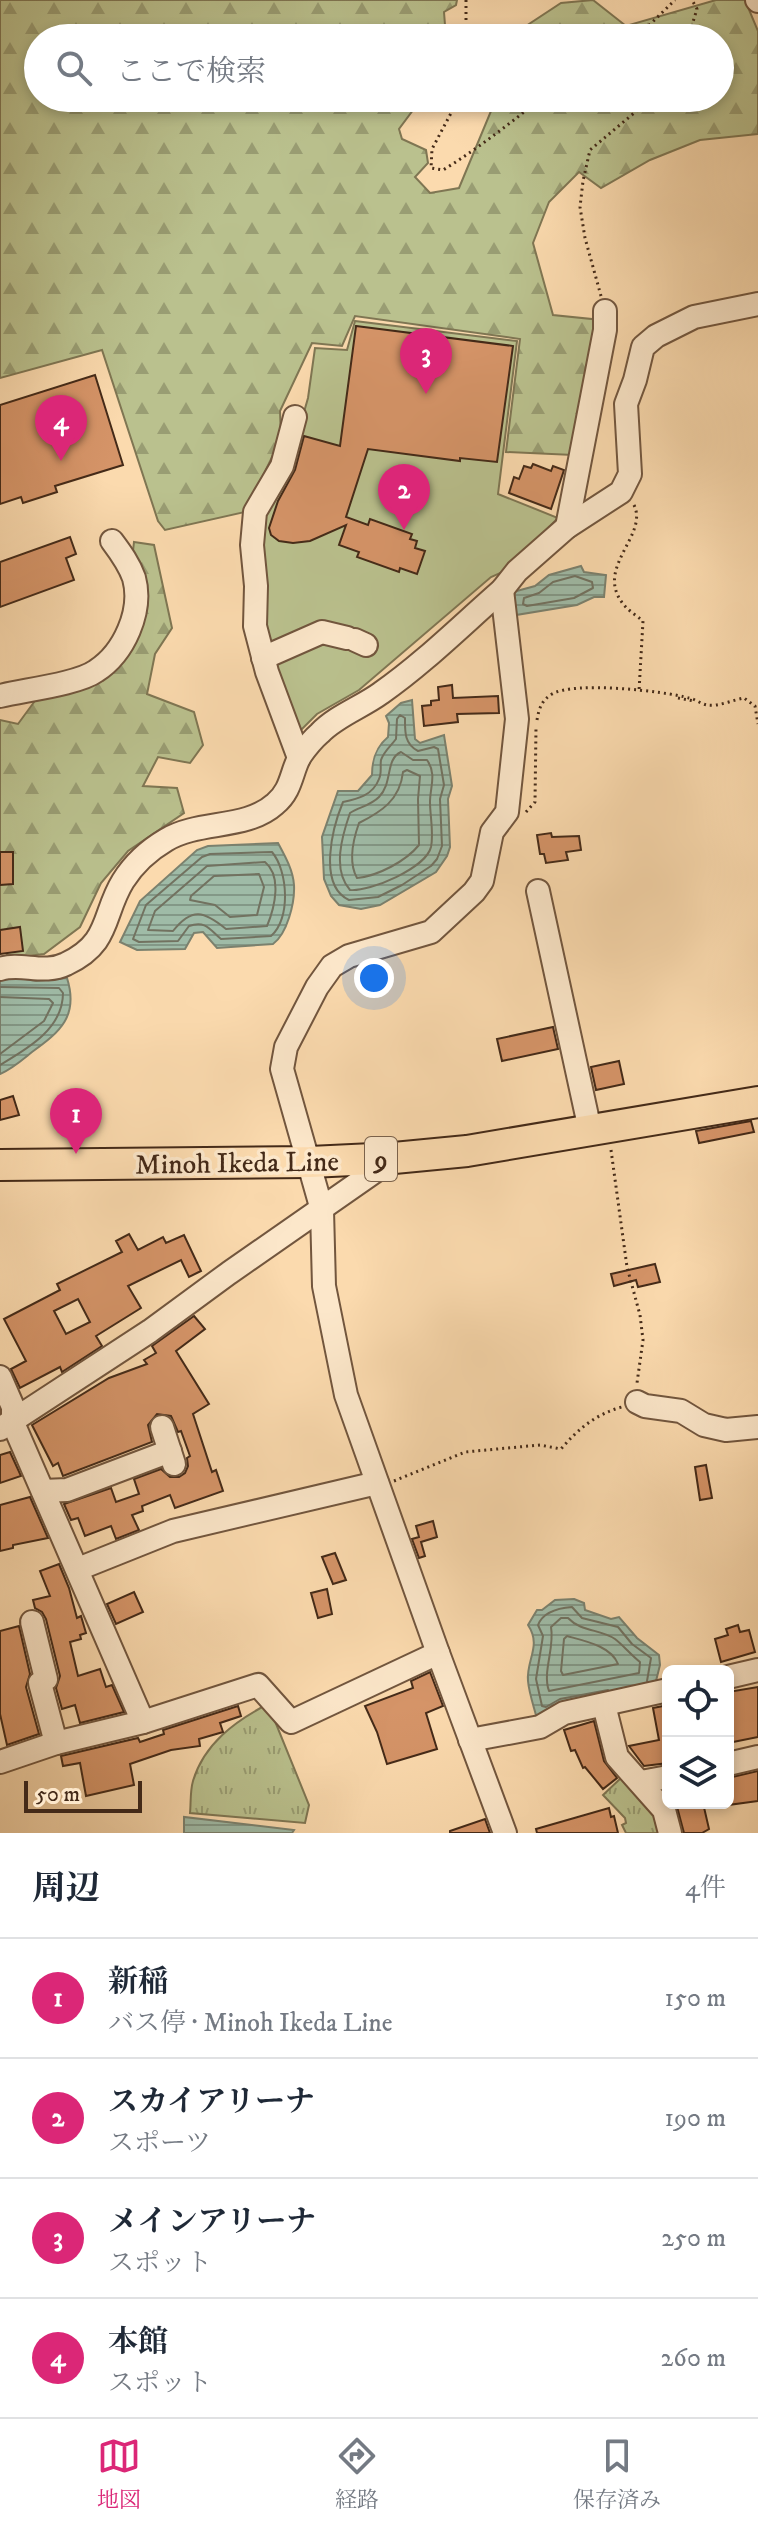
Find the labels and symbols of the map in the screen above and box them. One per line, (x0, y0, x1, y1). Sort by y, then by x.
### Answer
pin: 3 (400, 328, 452, 394)
pin: 4 (35, 395, 87, 461)
pin: 2 (378, 464, 430, 530)
your location (354, 958, 394, 998)
pin: 1 (50, 1088, 102, 1154)
road number: 9 (365, 1137, 397, 1181)
street label: Minoh Ikeda Line (135, 1144, 339, 1183)
scale bar (24, 1777, 142, 1813)

